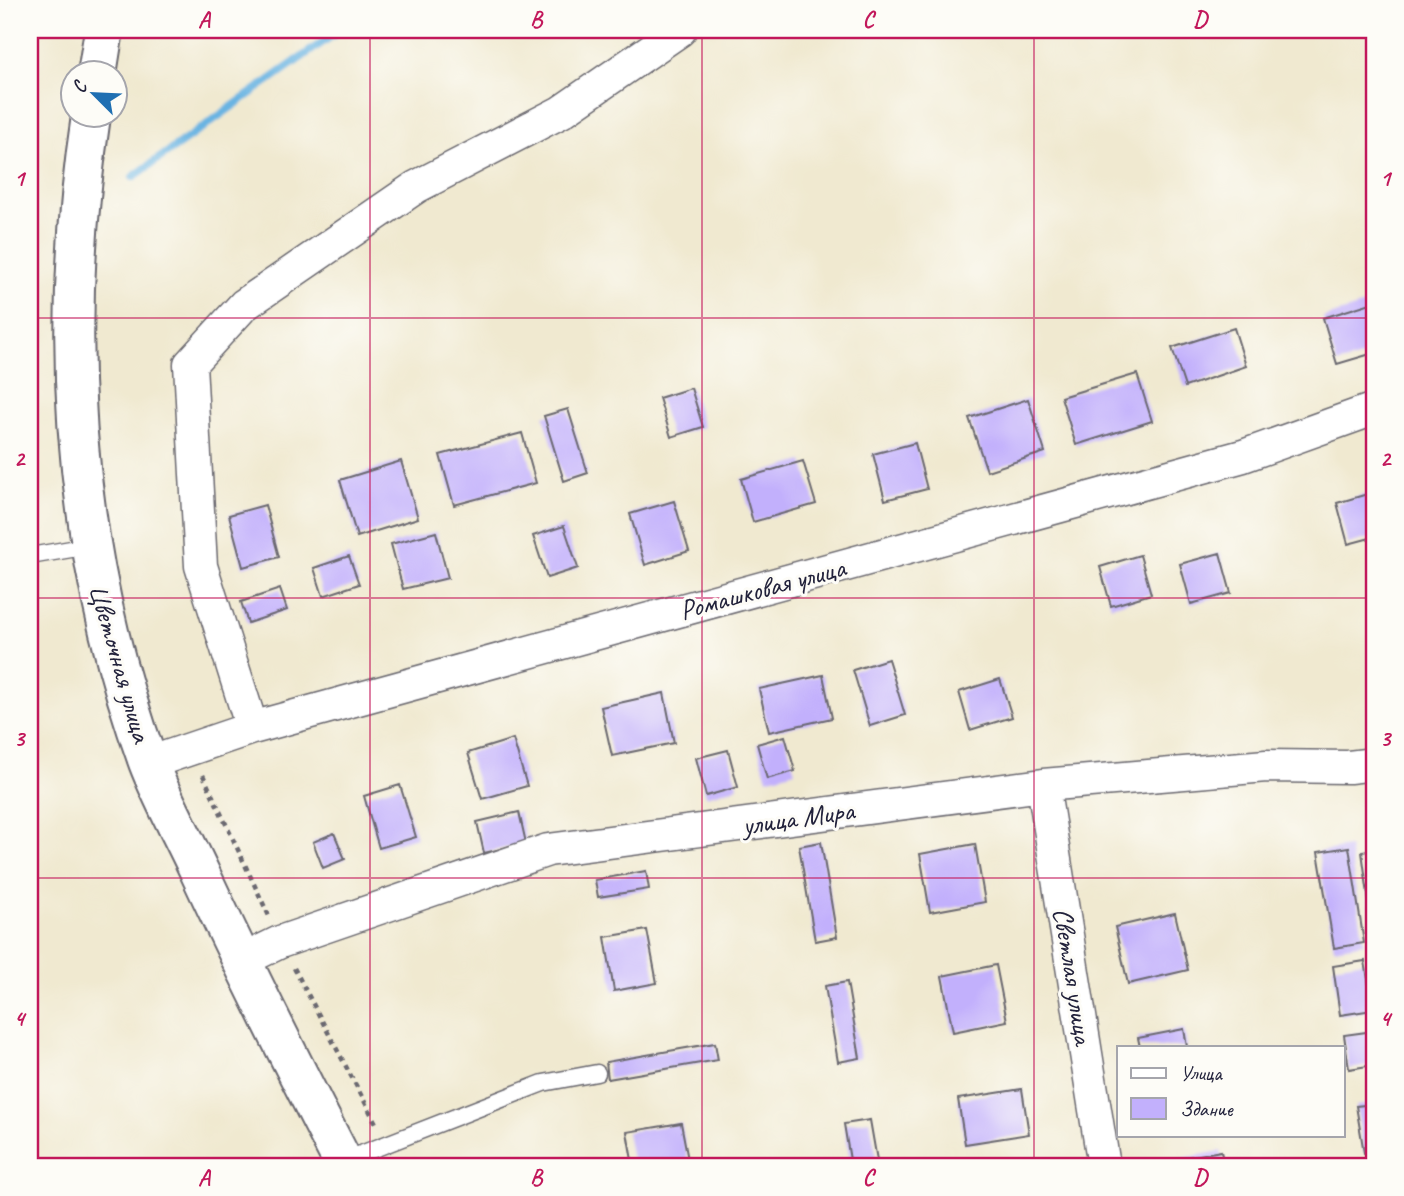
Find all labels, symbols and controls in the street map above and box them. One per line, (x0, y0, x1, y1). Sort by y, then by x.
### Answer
text: A (198, 5, 212, 34)
text: B (530, 5, 544, 34)
text: C (863, 5, 877, 34)
text: D (1193, 5, 1209, 34)
north arrow (60, 60, 130, 130)
text: С (67, 76, 93, 97)
text: 1 (14, 164, 27, 193)
text: 1 (1380, 164, 1393, 193)
text: 2 (14, 444, 27, 473)
text: 2 (1380, 444, 1393, 473)
street label: Ромашковая улица (675, 549, 851, 627)
street label: Цветочная улица (81, 580, 160, 748)
text: 3 (14, 724, 27, 753)
text: 3 (1380, 724, 1393, 753)
street label: улица Мира (738, 792, 858, 843)
street label: Светлая улица (1045, 905, 1102, 1049)
text: 4 (14, 1004, 27, 1033)
text: 4 (1380, 1004, 1393, 1033)
legend (1117, 1046, 1344, 1136)
text: Улица (1180, 1060, 1223, 1086)
text: Здание (1180, 1096, 1234, 1122)
text: A (198, 1163, 212, 1192)
text: B (530, 1163, 544, 1192)
text: C (863, 1163, 877, 1192)
text: D (1193, 1163, 1209, 1192)

